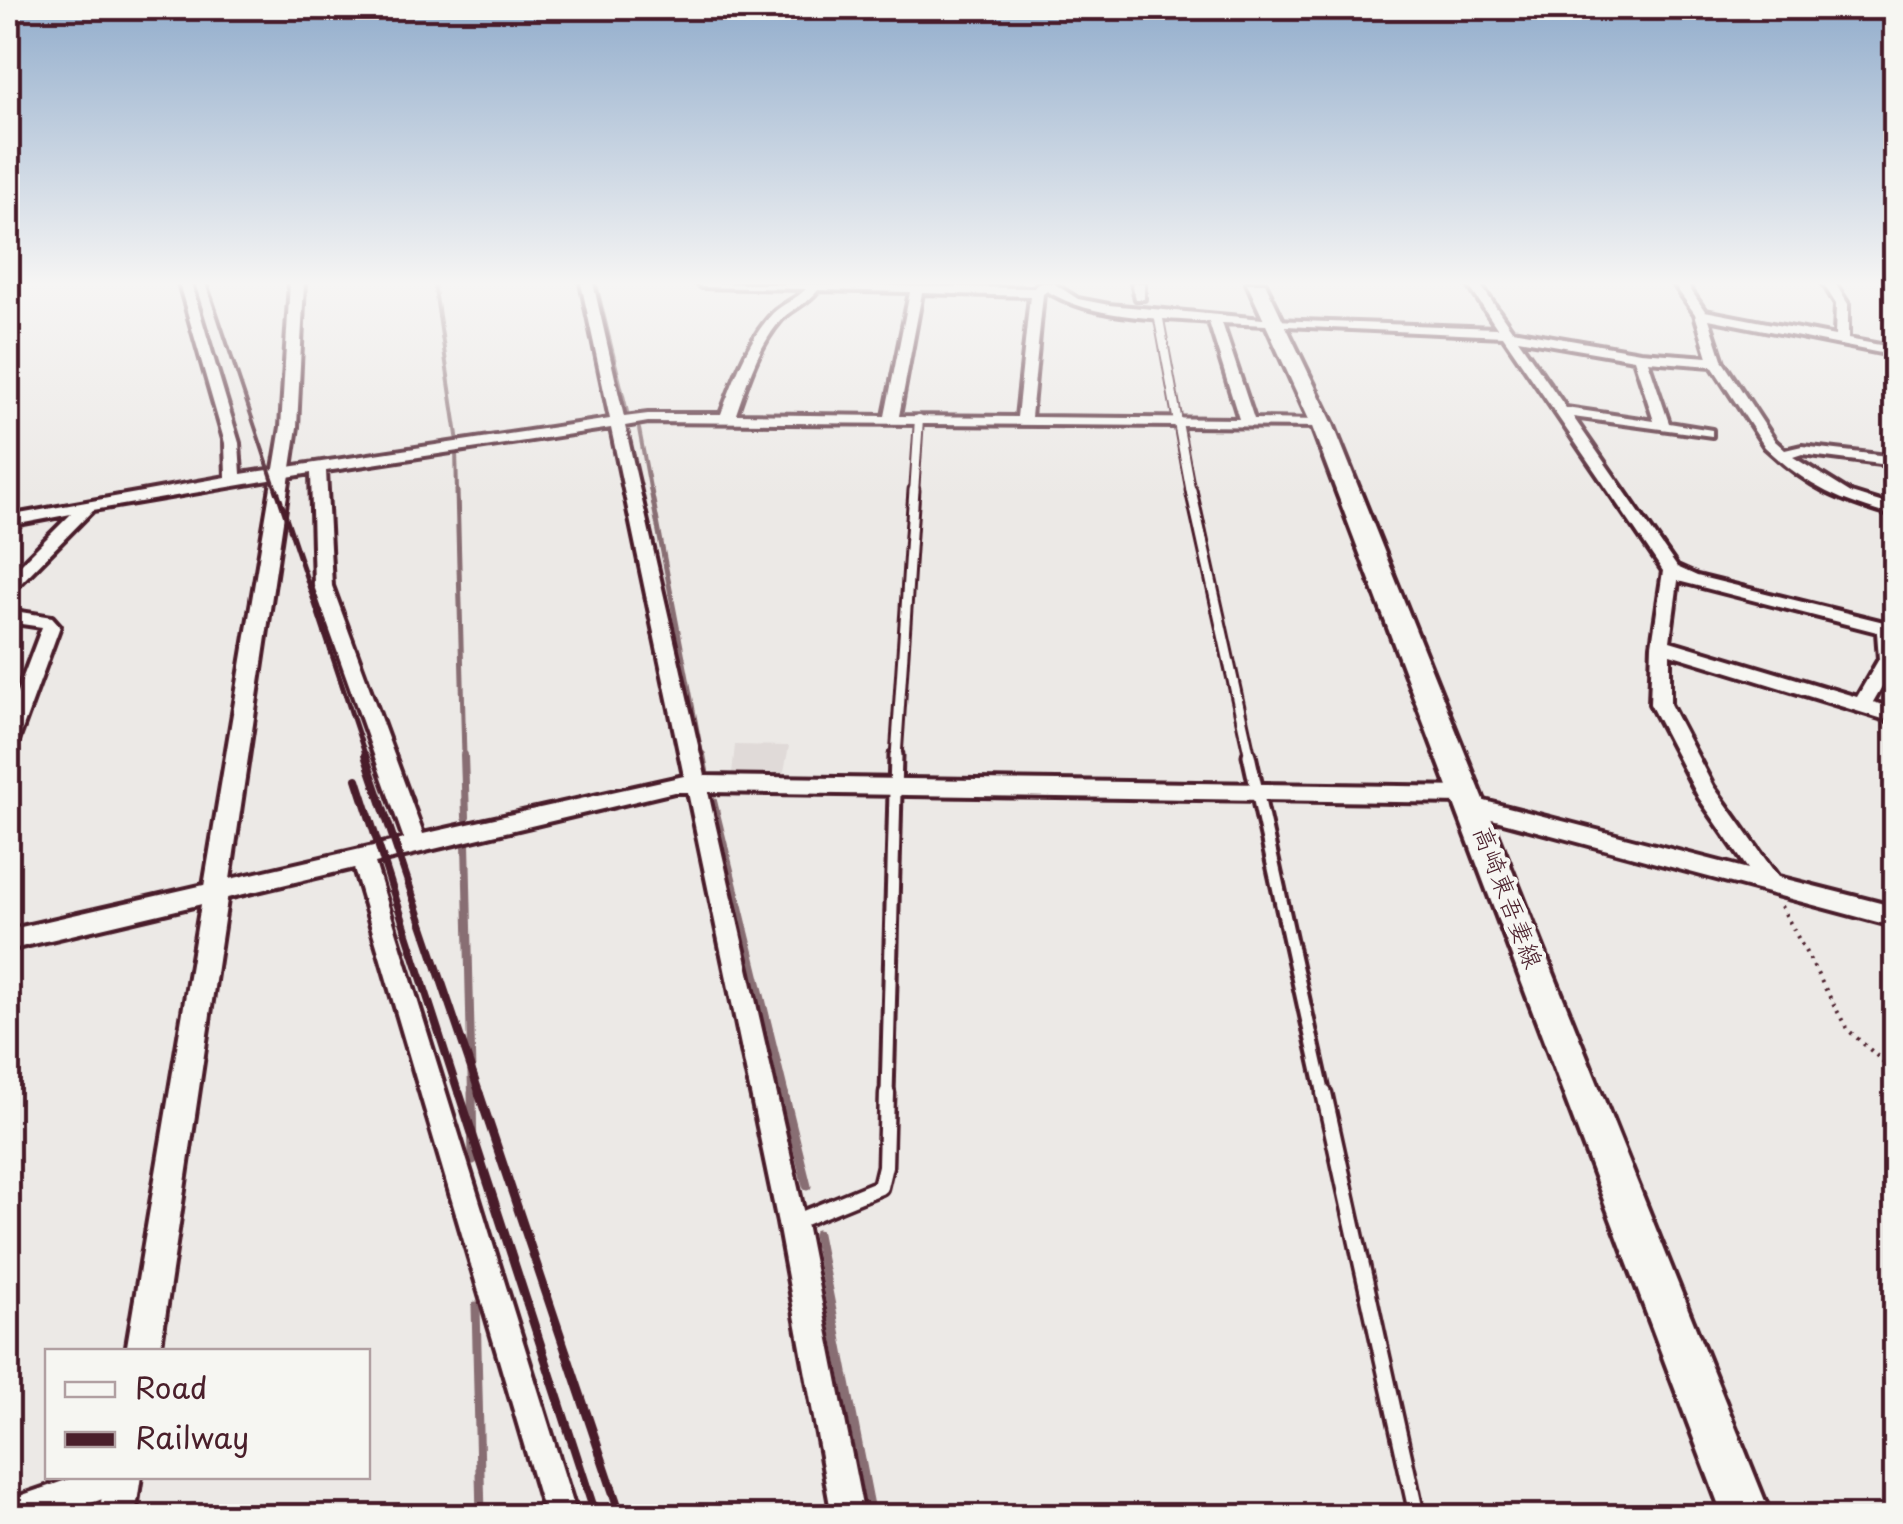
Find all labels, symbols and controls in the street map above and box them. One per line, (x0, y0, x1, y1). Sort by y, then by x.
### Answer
street label: 高崎東吾妻線 (1464, 820, 1554, 973)
legend (45, 1349, 370, 1479)
text: Road (135, 1364, 208, 1409)
text: Railway (135, 1414, 249, 1459)

